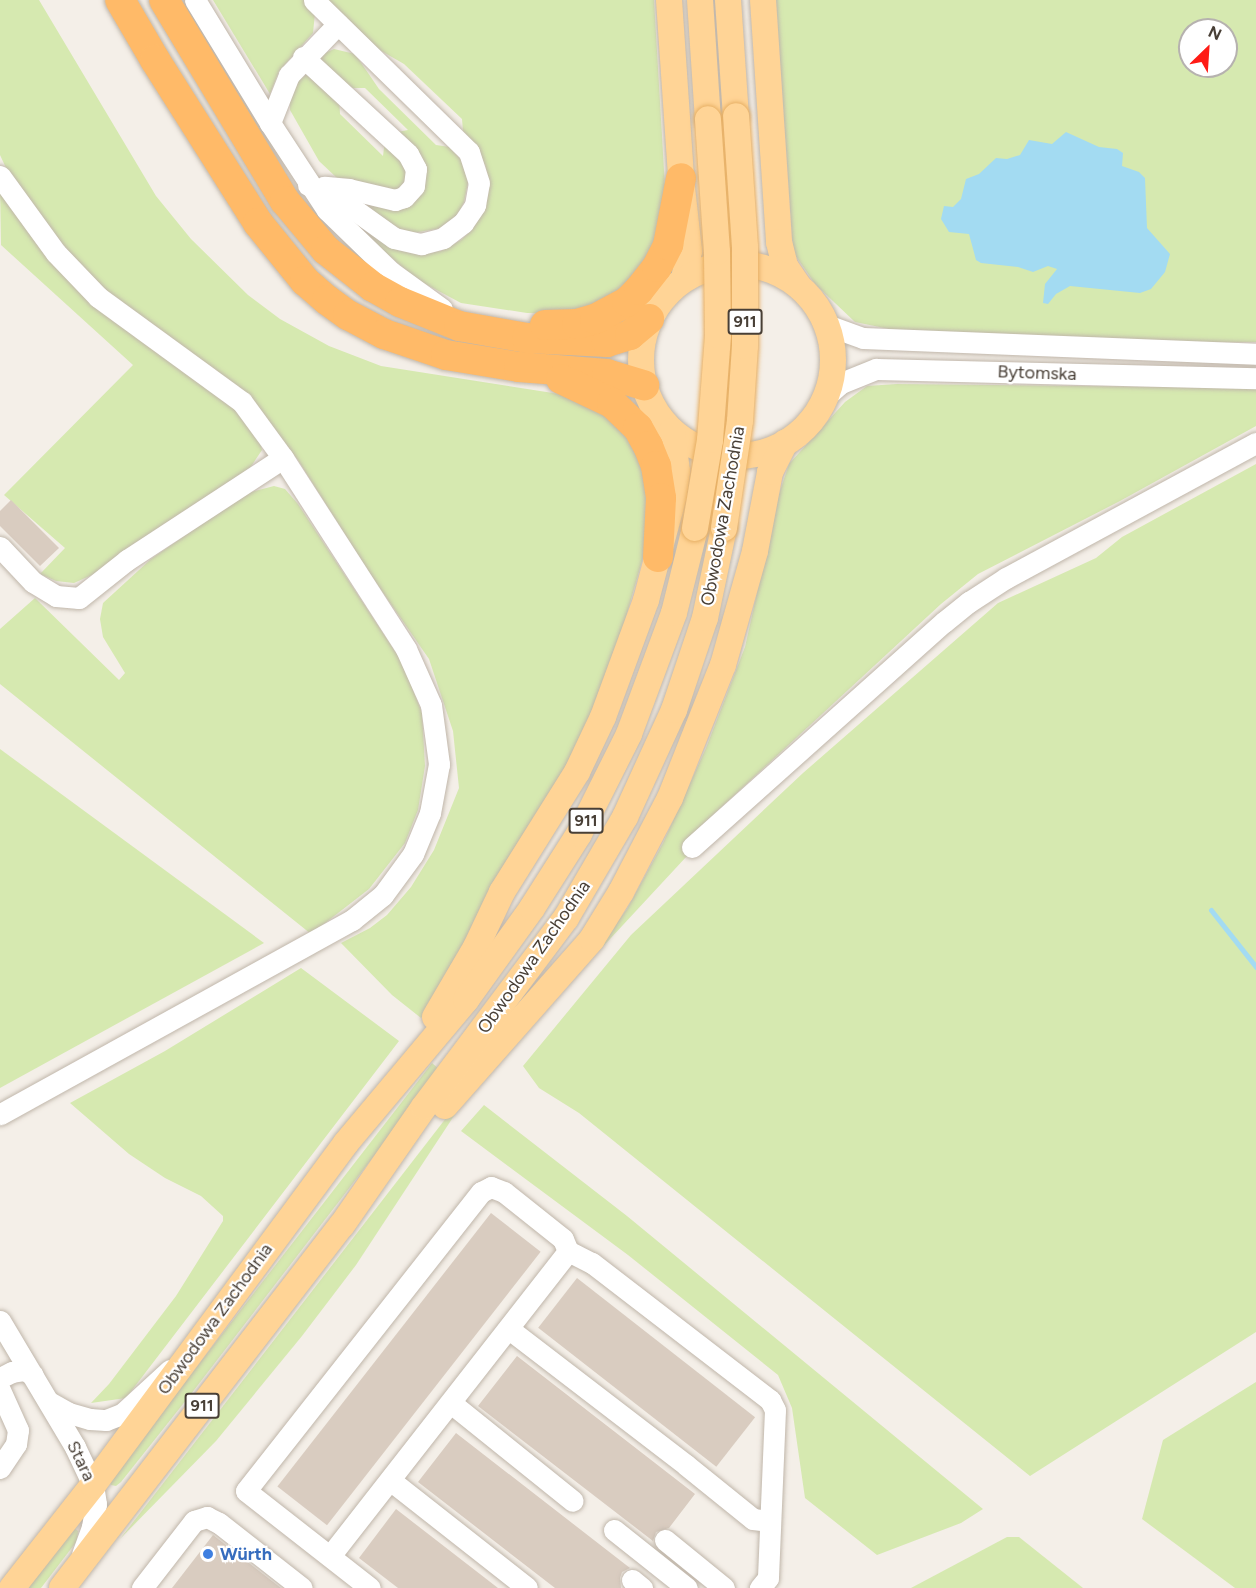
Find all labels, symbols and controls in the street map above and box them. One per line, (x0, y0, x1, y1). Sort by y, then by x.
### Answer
north arrow (1178, 18, 1238, 78)
text: N (1205, 22, 1225, 44)
road number: 911 (727, 309, 763, 335)
street label: Bytomska (997, 361, 1077, 385)
street label: Obwodowa Zachodnia (697, 425, 749, 607)
road number: 911 (568, 808, 604, 834)
street label: Obwodowa Zachodnia (473, 876, 595, 1038)
street label: Obwodowa Zachodnia (153, 1239, 277, 1399)
road number: 911 (184, 1393, 220, 1419)
street label: Stara (62, 1437, 100, 1485)
place label: Würth (220, 1543, 272, 1565)
marker: Würth (201, 1547, 215, 1561)

